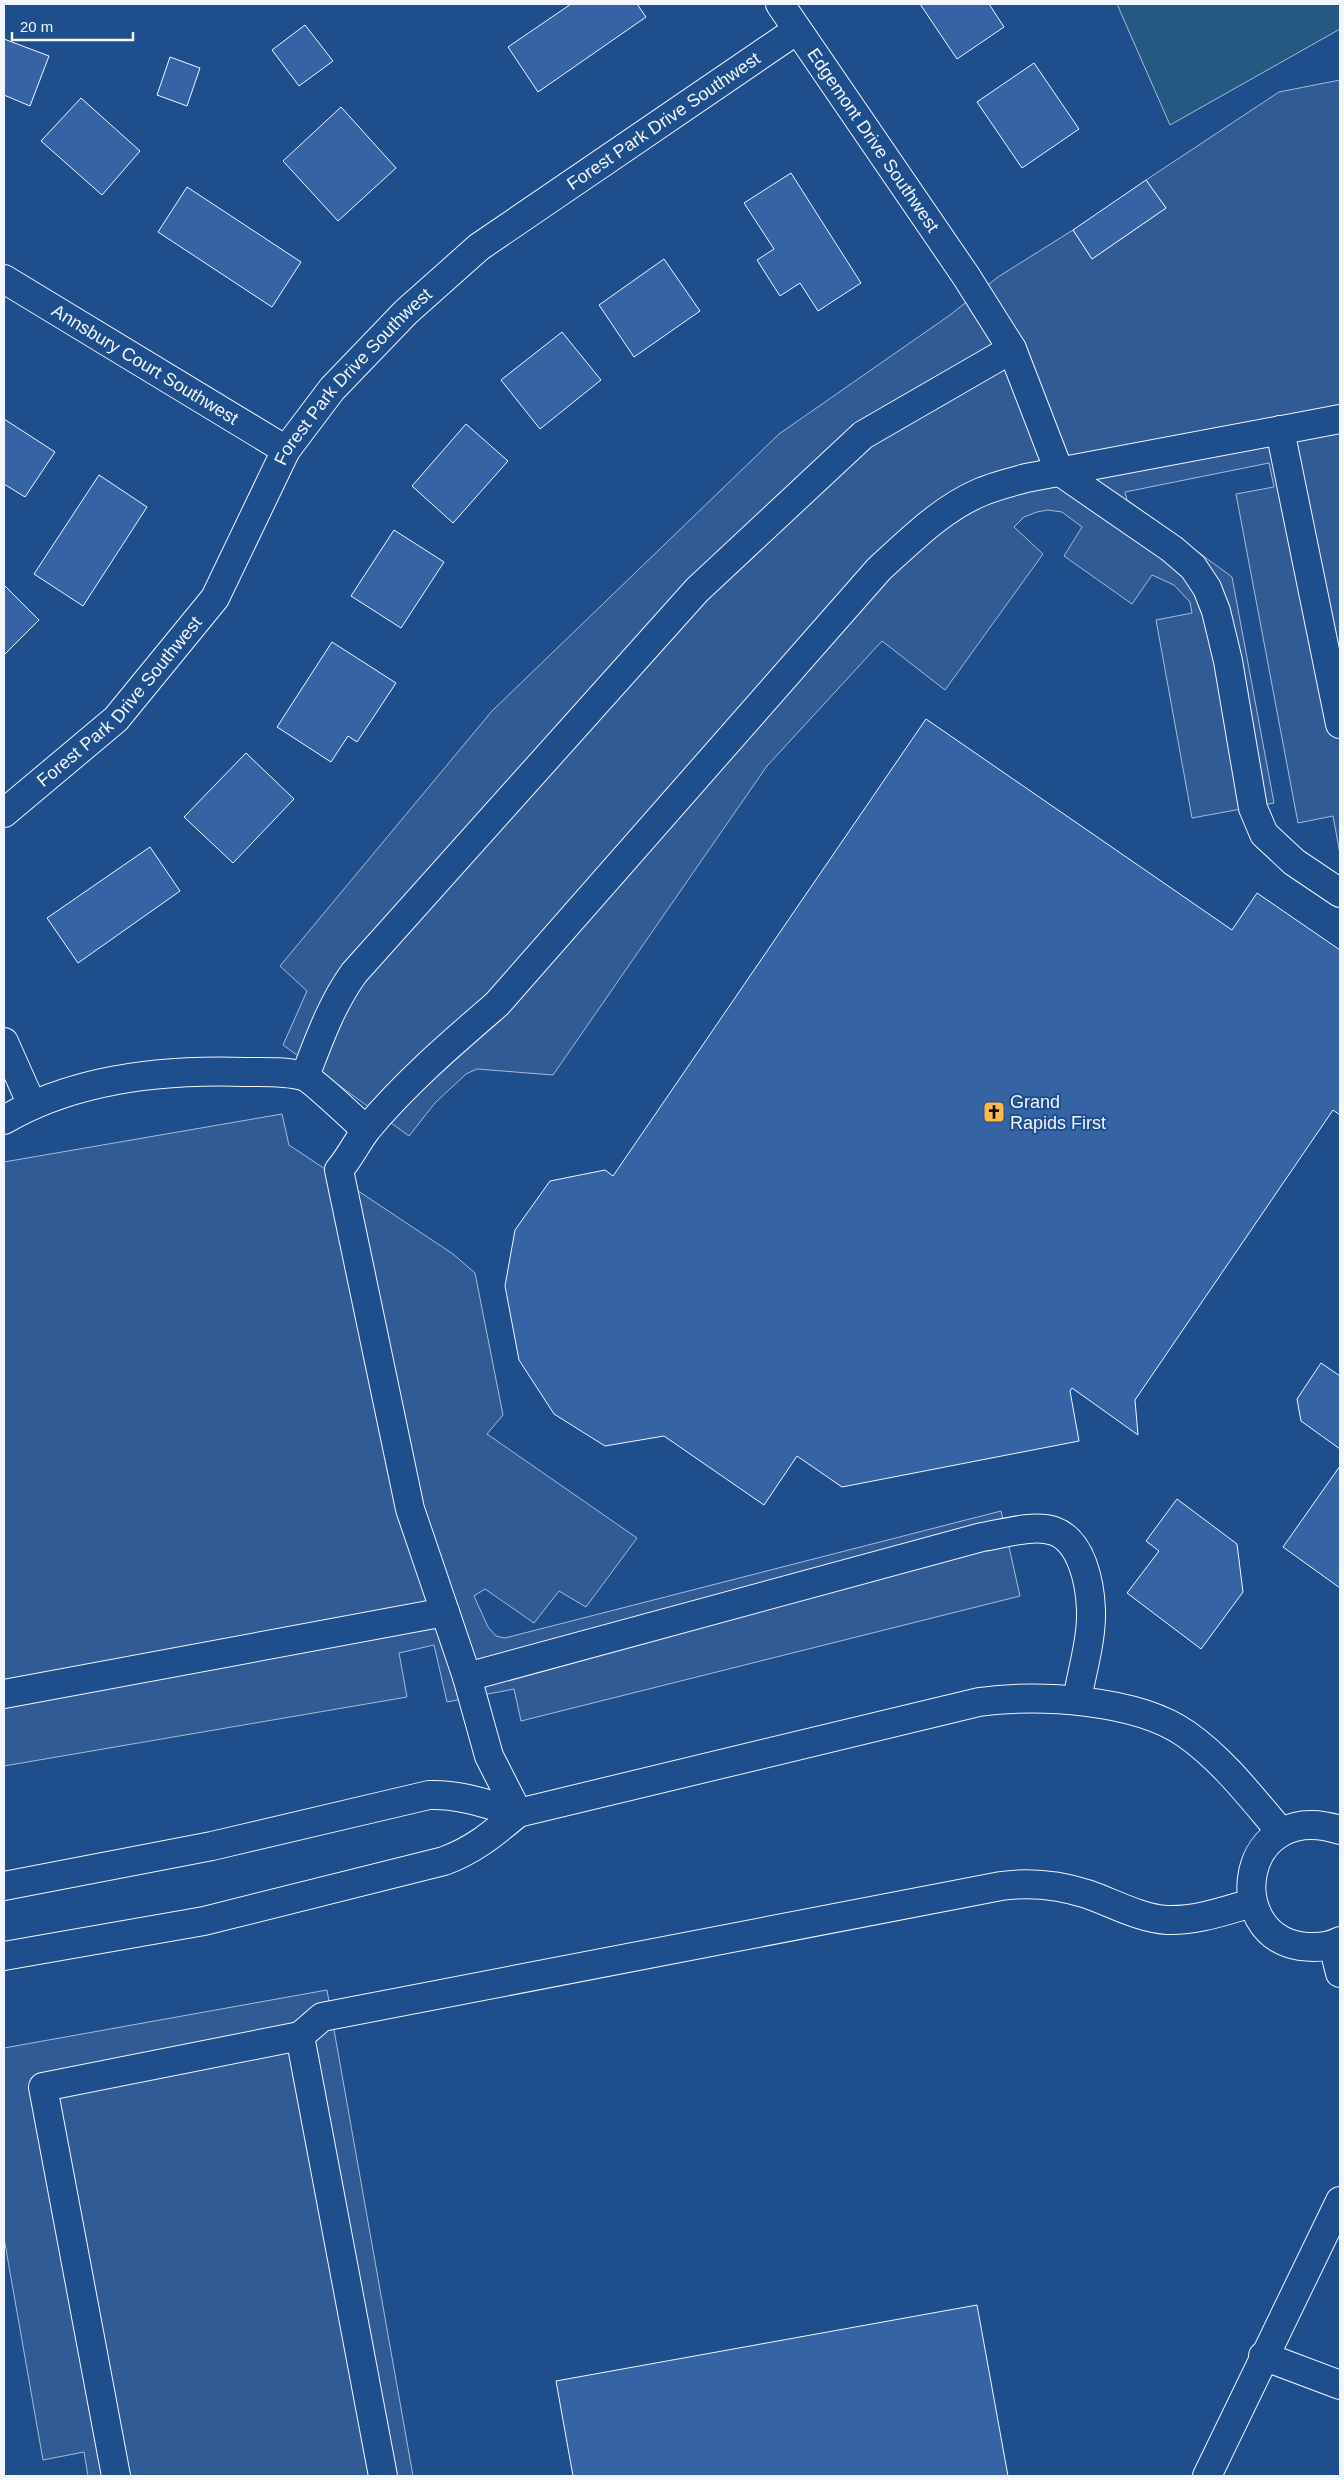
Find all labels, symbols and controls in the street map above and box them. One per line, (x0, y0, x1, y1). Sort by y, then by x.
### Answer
scale bar (12, 10, 134, 42)
text: 20 m (20, 18, 53, 35)
street label: Edgemont Drive Southwest (803, 44, 943, 236)
street label: Forest Park Drive Southwest (563, 48, 764, 194)
street label: Forest Park Drive Southwest (270, 284, 436, 468)
street label: Annsbury Court Southwest (48, 300, 242, 429)
street label: Forest Park Drive Southwest (33, 613, 206, 791)
place label: Grand Rapids First (1010, 1092, 1106, 1133)
church icon: Grand Rapids First (982, 1100, 1006, 1124)

